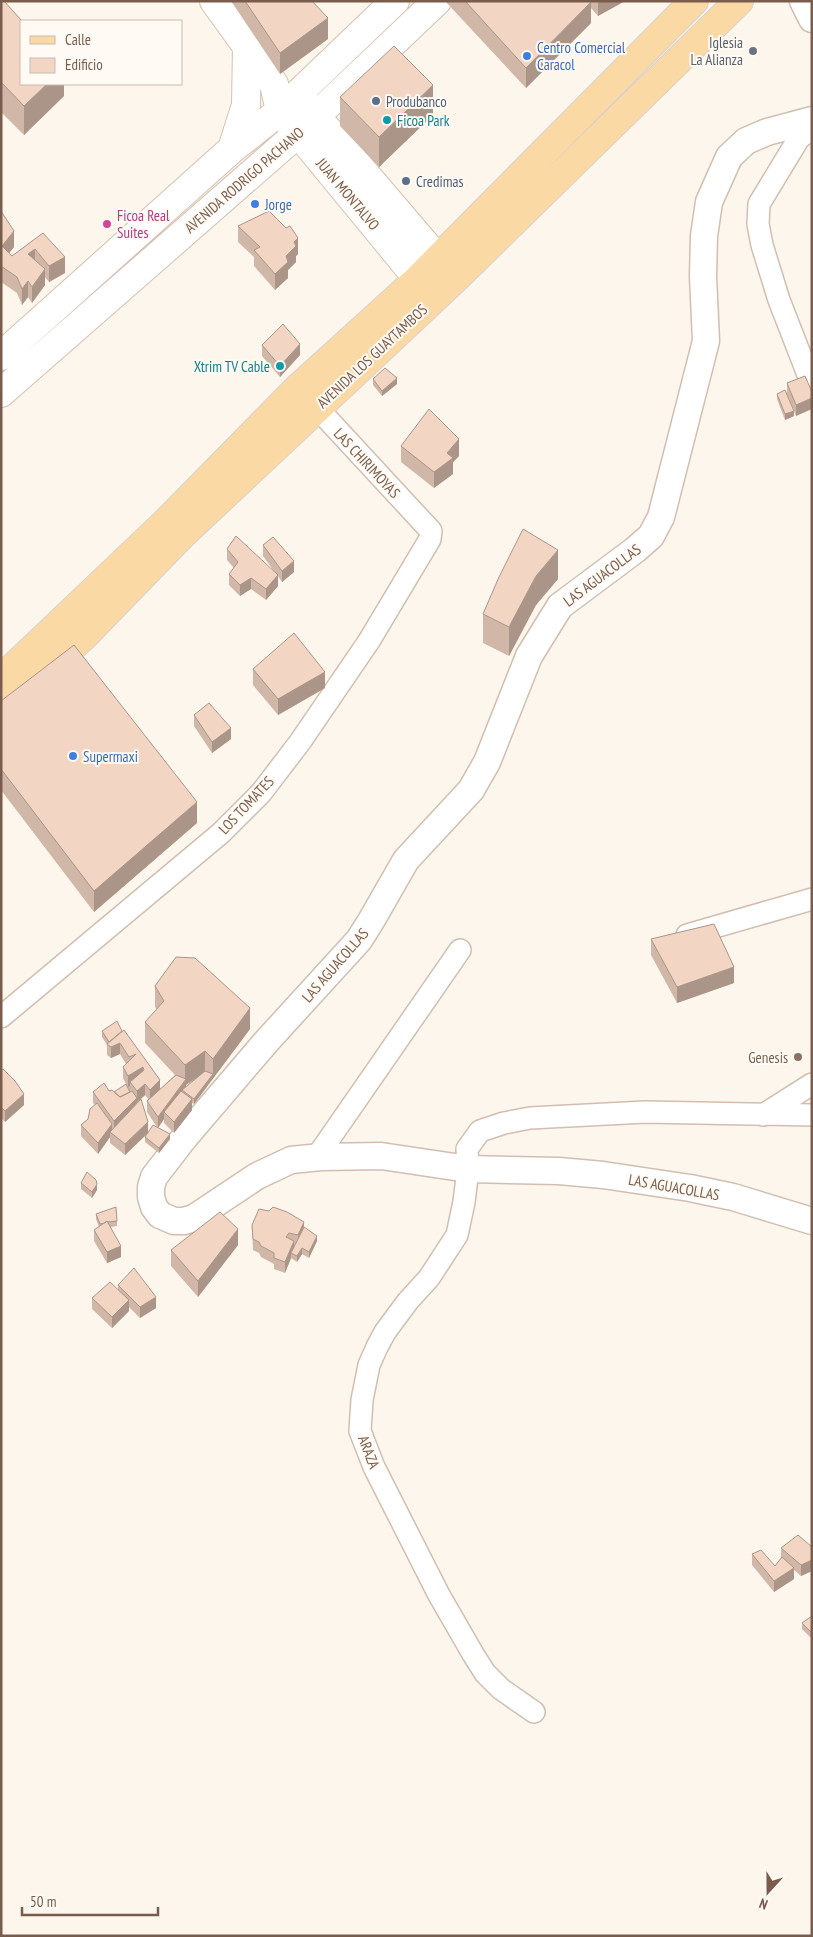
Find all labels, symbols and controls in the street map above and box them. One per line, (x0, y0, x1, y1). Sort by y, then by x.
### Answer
legend (20, 20, 182, 85)
text: Calle (65, 30, 91, 49)
place label: Iglesia La Alianza (690, 33, 743, 69)
place label: Centro Comercial Caracol (537, 38, 626, 74)
marker: Iglesia La Alianza (747, 45, 759, 57)
marker: Centro Comercial Caracol (521, 50, 533, 62)
text: Edificio (65, 55, 103, 74)
place label: Produbanco (386, 92, 447, 111)
marker: Produbanco (370, 95, 382, 107)
place label: Ficoa Park (397, 111, 450, 130)
marker: Ficoa Park (381, 114, 393, 126)
street label: AVENIDA RODRIGO PACHANO (180, 123, 308, 237)
street label: JUAN MONTALVO (312, 153, 384, 234)
place label: Credimas (416, 172, 464, 191)
marker: Credimas (400, 175, 412, 187)
place label: Jorge (264, 195, 292, 214)
marker: Jorge (249, 198, 261, 210)
place label: Ficoa Real Suites (117, 206, 170, 242)
marker: Ficoa Real Suites (101, 218, 113, 230)
street label: AVENIDA LOS GUAYTAMBOS (313, 300, 431, 412)
place label: Xtrim TV Cable (194, 357, 270, 376)
marker: Xtrim TV Cable (274, 360, 286, 372)
street label: LAS CHIRIMOYAS (330, 424, 404, 502)
street label: LAS AGUACOLLAS (559, 540, 645, 610)
place label: Supermaxi (83, 747, 138, 766)
marker: Supermaxi (67, 750, 79, 762)
street label: LOS TOMATES (214, 772, 278, 838)
street label: LAS AGUACOLLAS (298, 924, 372, 1006)
place label: Genesis (748, 1048, 788, 1067)
marker: Genesis (792, 1051, 804, 1063)
street label: LAS AGUACOLLAS (627, 1170, 721, 1204)
street label: ARAZA (354, 1433, 384, 1472)
north arrow (743, 1867, 793, 1917)
scale bar (22, 1884, 159, 1916)
text: 50 m (30, 1892, 56, 1911)
text: N (757, 1894, 770, 1914)

